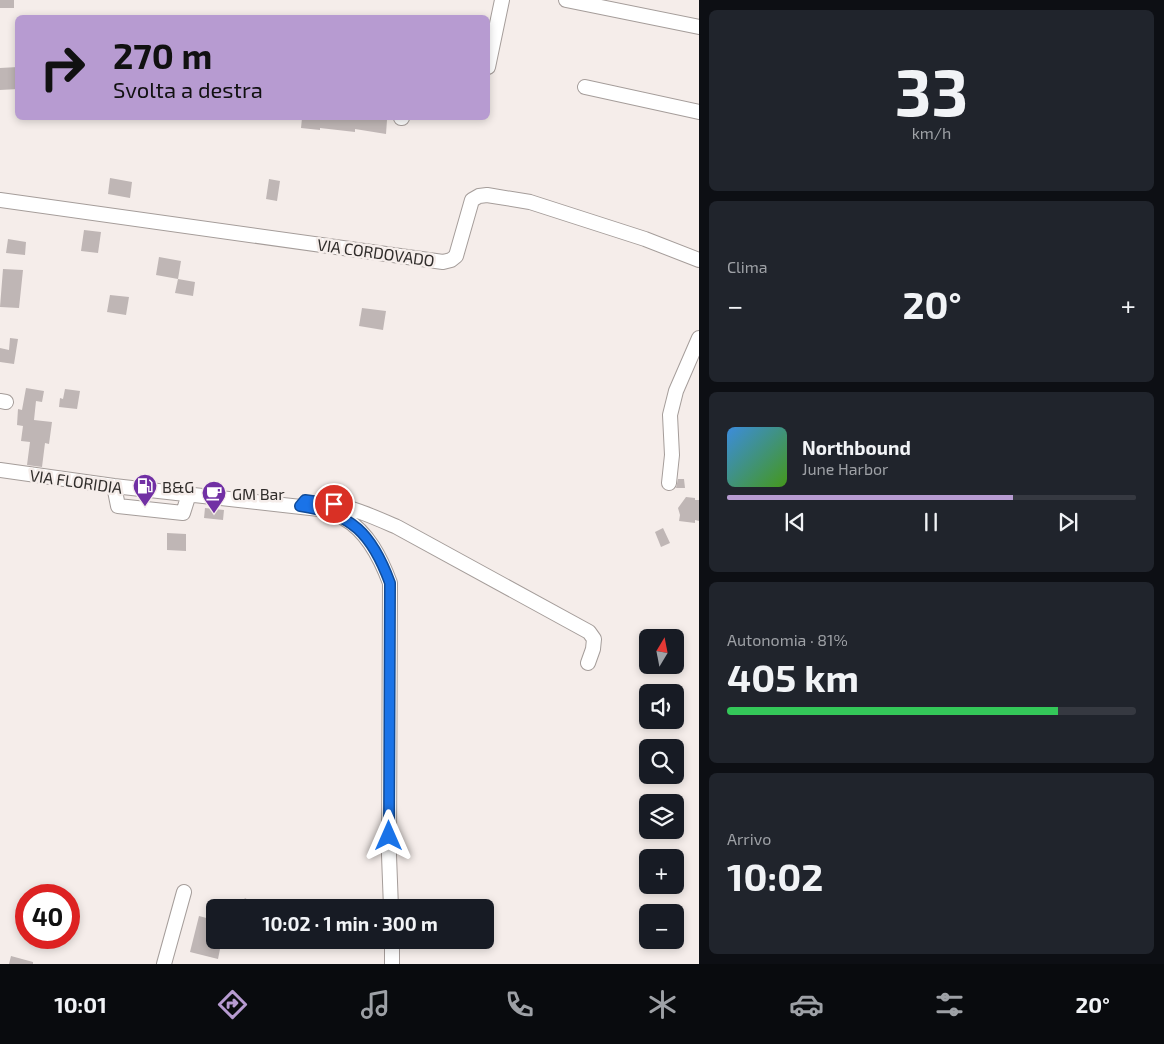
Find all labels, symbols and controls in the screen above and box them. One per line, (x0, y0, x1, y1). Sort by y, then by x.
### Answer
text: 270 m (113, 34, 212, 76)
icon: right (30, 35, 95, 100)
text: 33 (895, 51, 968, 129)
text: Svolta a destra (113, 76, 263, 102)
text: km/h (912, 123, 951, 142)
street label: VIA CORDOVADO (316, 234, 436, 270)
text: Clima (727, 257, 768, 276)
text: 20° (902, 281, 962, 327)
text: − (727, 288, 743, 322)
text: + (1121, 288, 1136, 322)
text: Northbound (802, 436, 911, 459)
text: June Harbor (802, 459, 889, 478)
street label: VIA FLORIDIA (29, 465, 124, 497)
fuel station icon: B&G (132, 473, 158, 507)
place label: B&G (162, 477, 194, 496)
cafe icon: GM Bar (201, 480, 227, 514)
pin (313, 483, 355, 525)
place label: GM Bar (232, 484, 285, 503)
icon: arrive (320, 490, 348, 518)
icon: previous (781, 508, 809, 536)
icon: pause (917, 508, 945, 536)
icon: next (1054, 508, 1082, 536)
north arrow (639, 629, 684, 674)
map controls (639, 629, 684, 949)
text: Autonomia · 81% (727, 630, 848, 649)
text: 405 km (727, 654, 859, 700)
button: sound (639, 684, 684, 729)
button: search (639, 739, 684, 784)
button: layers (639, 794, 684, 839)
position arrow (362, 809, 414, 861)
text: Arrivo (727, 829, 771, 848)
button: + (639, 849, 684, 894)
text: 10:02 (727, 853, 823, 899)
speed limit sign: 40 (15, 884, 80, 949)
button: − (639, 904, 684, 949)
text: 10:02 · 1 min · 300 m (262, 912, 438, 935)
icon: directions (215, 987, 250, 1022)
icon: music (358, 987, 393, 1022)
icon: phone (502, 987, 537, 1022)
icon: climate (645, 987, 680, 1022)
icon: car (789, 987, 824, 1022)
icon: filters (932, 987, 967, 1022)
text: 10:01 (54, 991, 107, 1017)
text: 20° (1075, 991, 1110, 1017)

